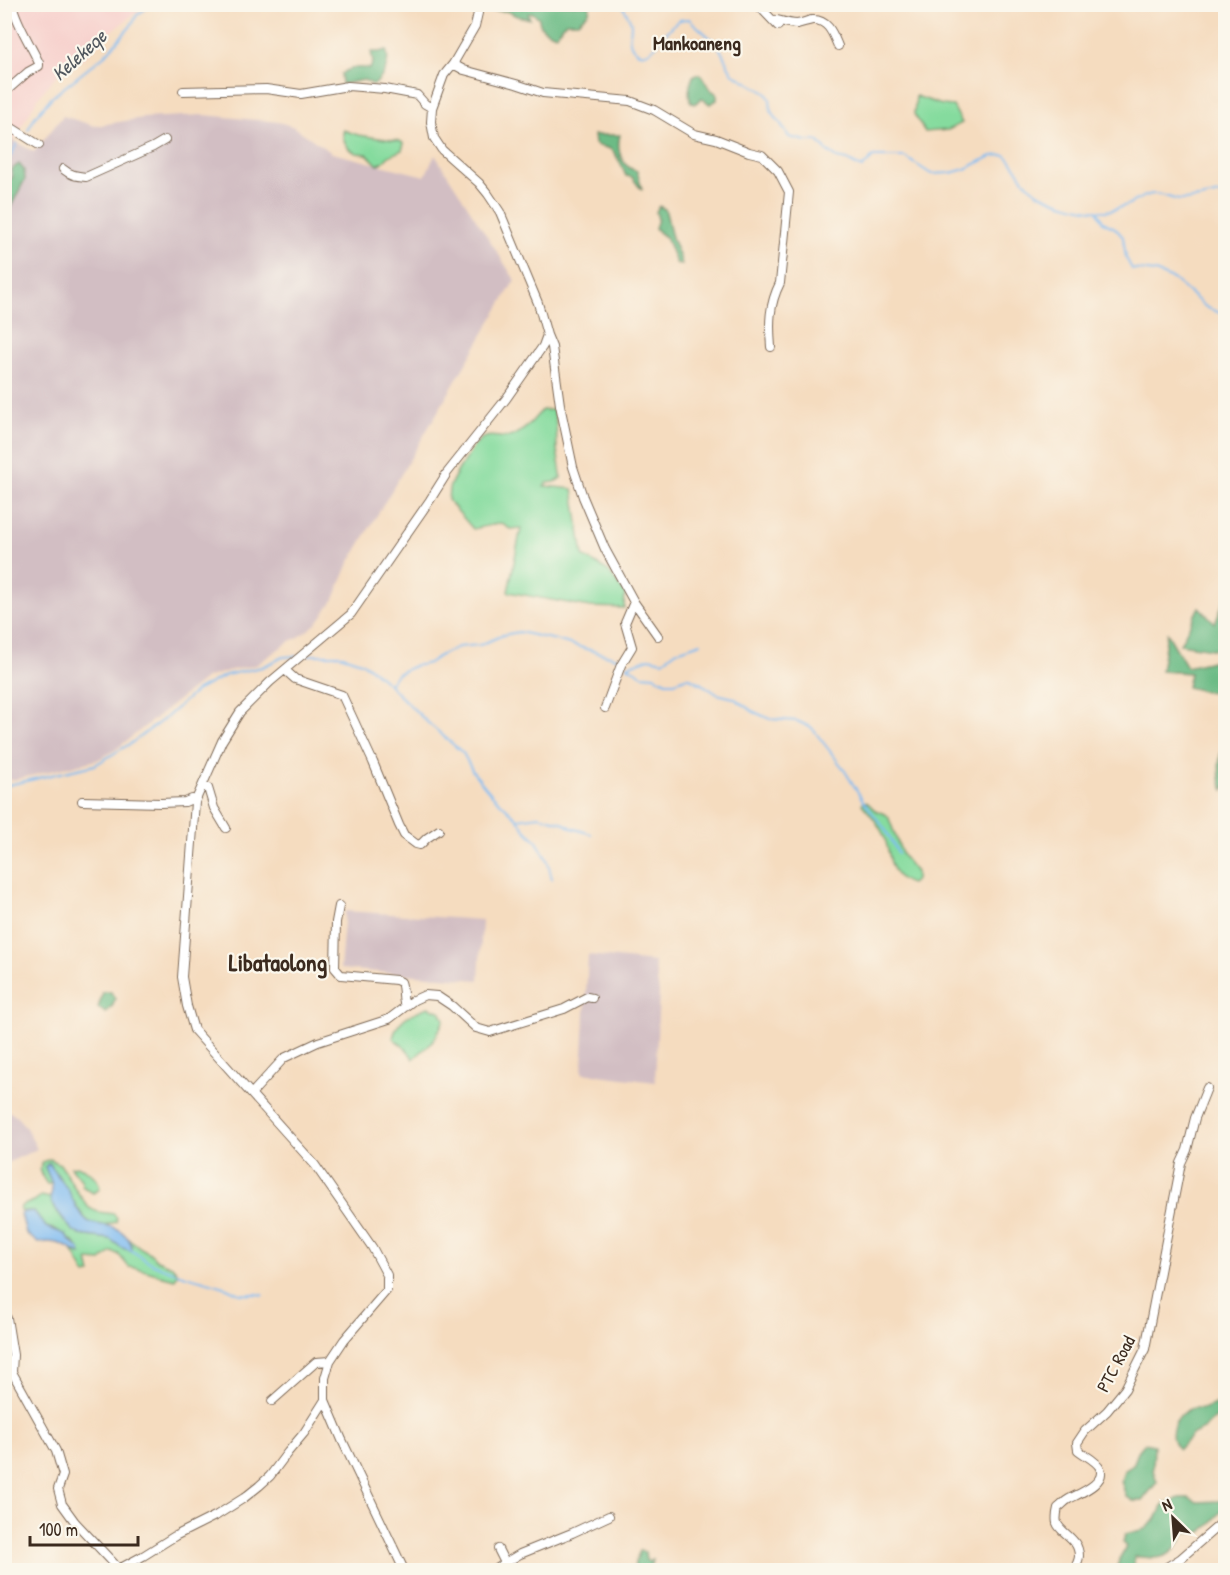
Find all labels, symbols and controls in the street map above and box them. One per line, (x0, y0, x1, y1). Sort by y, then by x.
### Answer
water label: Kelekeqe (45, 22, 113, 87)
district label: Mankoaneng (653, 29, 741, 57)
district label: Libataolong (229, 946, 328, 979)
street label: PTC Road (1090, 1331, 1141, 1396)
north arrow (1143, 1488, 1203, 1548)
text: N (1158, 1492, 1176, 1516)
scale bar (30, 1509, 138, 1547)
text: 100 m (39, 1517, 78, 1542)

